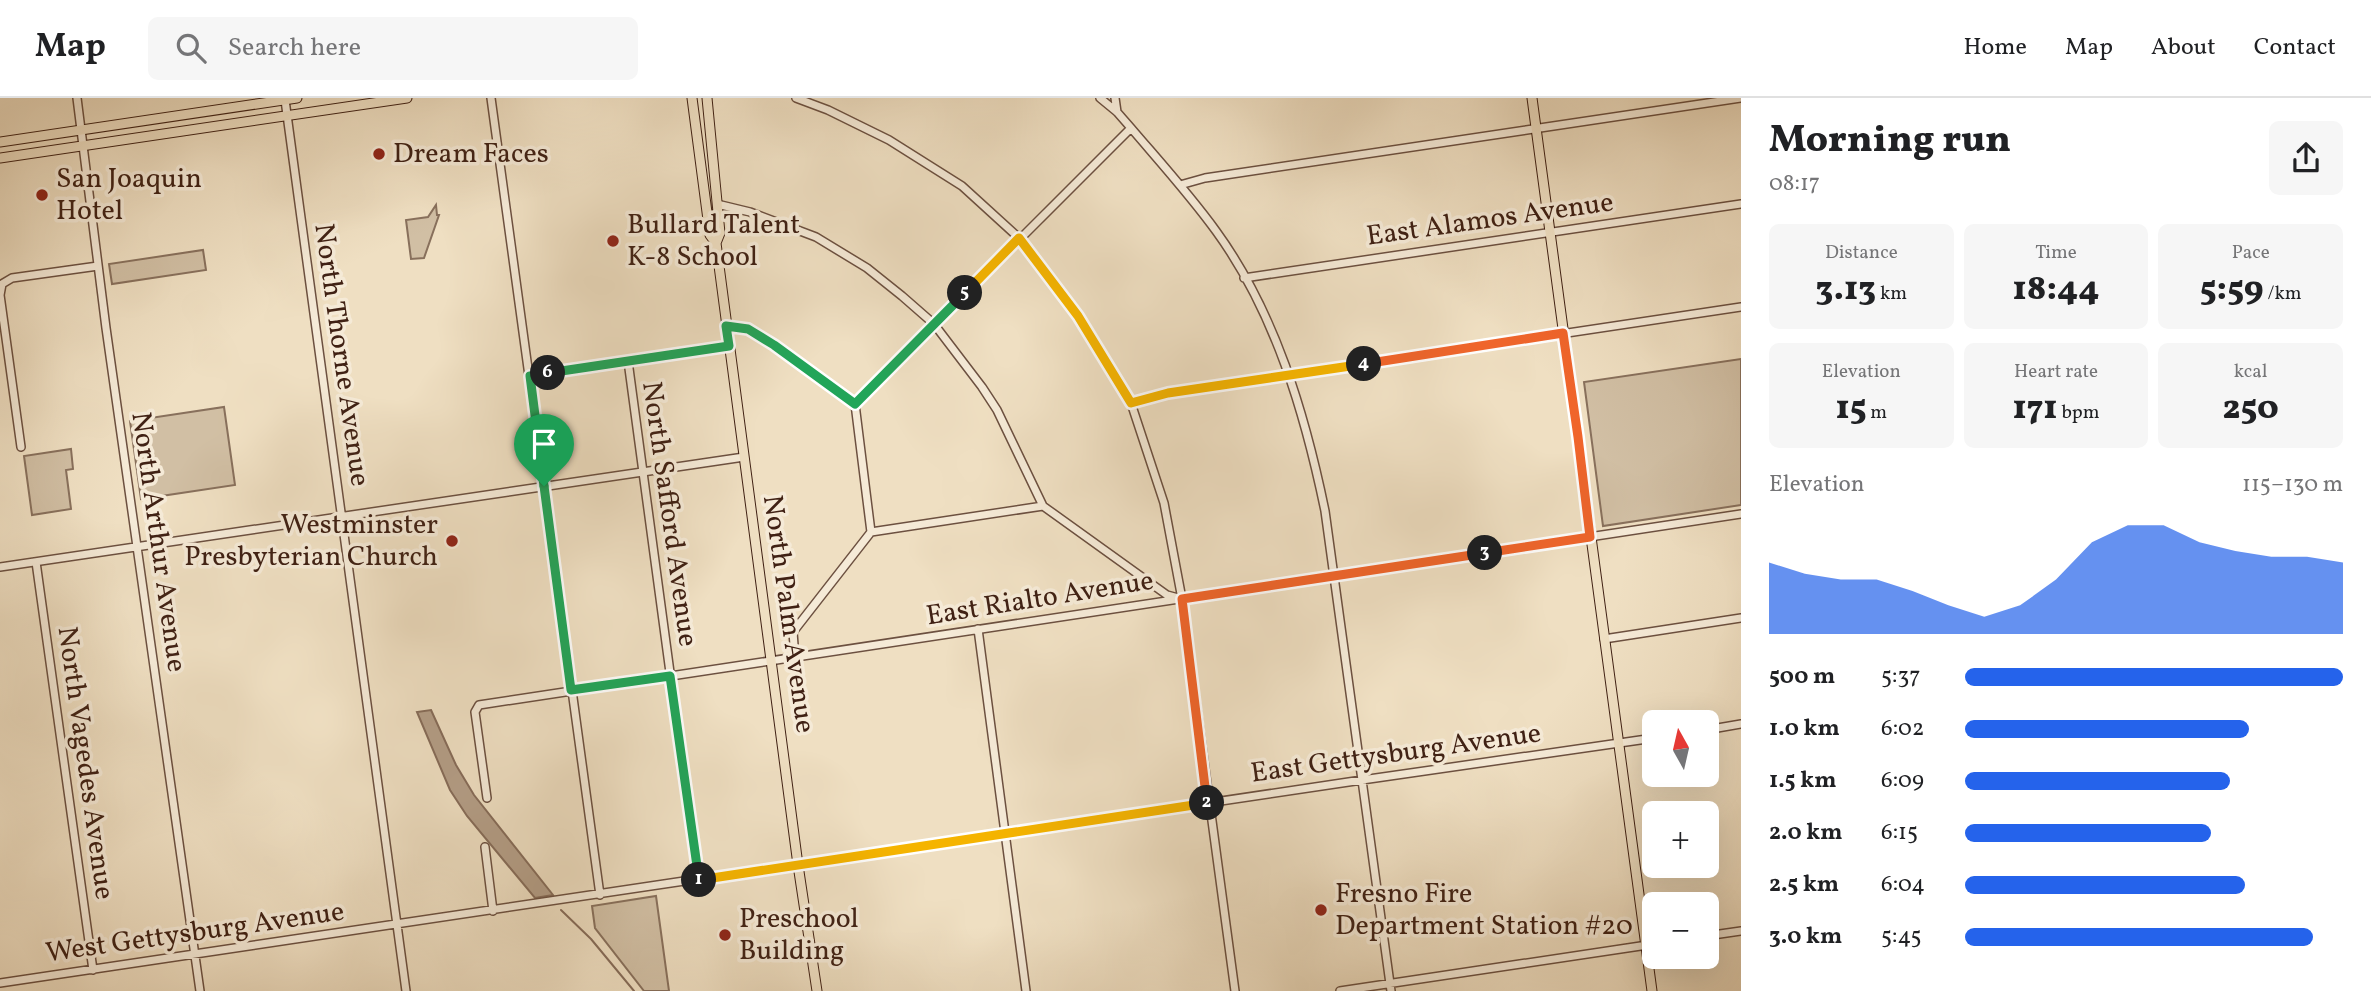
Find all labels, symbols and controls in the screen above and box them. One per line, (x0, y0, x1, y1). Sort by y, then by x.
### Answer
search box (148, 17, 638, 80)
text: Map (35, 25, 106, 71)
icon: search (172, 29, 210, 67)
text: Search here (228, 30, 361, 66)
text: Home (1963, 31, 2027, 65)
text: Map (2065, 31, 2113, 65)
text: About (2151, 31, 2216, 65)
text: Contact (2254, 31, 2336, 65)
text: Morning run (1769, 115, 2011, 168)
button: share (2269, 121, 2343, 195)
place label: Dream Faces (393, 135, 549, 174)
marker: Dream Faces (371, 146, 387, 162)
place label: San Joaquin Hotel (56, 160, 202, 231)
text: 08:17 (1769, 168, 1820, 200)
street label: East Alamos Avenue (1364, 183, 1616, 257)
marker: San Joaquin Hotel (34, 187, 50, 203)
place label: Bullard Talent K-8 School (627, 206, 800, 277)
street label: North Thorne Avenue (303, 221, 379, 489)
marker: Bullard Talent K-8 School (605, 233, 621, 249)
text: Distance (1825, 240, 1898, 266)
text: Time (2035, 240, 2077, 266)
text: Pace (2232, 240, 2270, 266)
text: 3.13 (1816, 266, 1876, 314)
text: 18:44 (2013, 266, 2099, 314)
text: 5:59 (2200, 266, 2264, 314)
pin: 5 (948, 276, 982, 310)
text: 5 (960, 279, 969, 305)
text: km (1876, 281, 1907, 307)
text: /km (2264, 281, 2302, 307)
pin: 4 (1346, 346, 1382, 382)
text: 4 (1358, 350, 1369, 376)
pin: 6 (530, 356, 566, 390)
text: 6 (542, 359, 553, 385)
text: Elevation (1822, 359, 1901, 385)
text: Heart rate (2014, 359, 2098, 385)
text: kcal (2234, 359, 2268, 385)
street label: North Safford Avenue (631, 379, 707, 649)
text: 15 (1835, 385, 1867, 433)
text: 171 (2012, 385, 2058, 433)
text: 250 (2222, 385, 2279, 433)
text: m (1867, 400, 1887, 426)
text: bpm (2058, 400, 2100, 426)
street label: North Arthur Avenue (120, 409, 196, 675)
pin (514, 414, 574, 486)
icon: arrive (525, 425, 563, 463)
text: Elevation (1769, 469, 1865, 501)
text: 115–130 m (2242, 469, 2343, 501)
street label: North Palm Avenue (752, 492, 824, 736)
place label: Westminster Presbyterian Church (184, 506, 438, 577)
marker: Westminster Presbyterian Church (444, 533, 460, 549)
pin: 3 (1468, 536, 1502, 570)
text: 3 (1480, 539, 1489, 565)
street label: East Rialto Avenue (924, 562, 1156, 636)
street label: North Vagedes Avenue (47, 624, 123, 902)
text: 500 m (1769, 661, 1835, 693)
text: 5:37 (1881, 661, 1920, 693)
north arrow (1642, 710, 1718, 788)
map controls (1642, 710, 1719, 969)
text: 1.0 km (1769, 713, 1840, 745)
text: 6:02 (1881, 713, 1924, 745)
street label: East Gettysburg Avenue (1248, 714, 1544, 794)
text: 1.5 km (1769, 765, 1836, 797)
text: 6:09 (1881, 765, 1924, 797)
pin: 2 (1190, 786, 1224, 820)
text: 2 (1202, 789, 1211, 815)
button: + (1642, 801, 1719, 878)
text: 2.0 km (1769, 817, 1842, 849)
text: 6:15 (1881, 817, 1918, 849)
pin: 1 (682, 862, 716, 898)
text: 1 (695, 866, 702, 892)
text: 2.5 km (1769, 869, 1839, 901)
text: 6:04 (1881, 869, 1925, 901)
place label: Fresno Fire Department Station #20 (1335, 875, 1633, 946)
button: − (1642, 892, 1719, 969)
street label: West Gettysburg Avenue (43, 893, 347, 973)
place label: Preschool Building (739, 900, 859, 971)
marker: Fresno Fire Department Station #20 (1313, 902, 1329, 918)
text: 3.0 km (1769, 921, 1842, 953)
text: 5:45 (1881, 921, 1922, 953)
marker: Preschool Building (717, 927, 733, 943)

